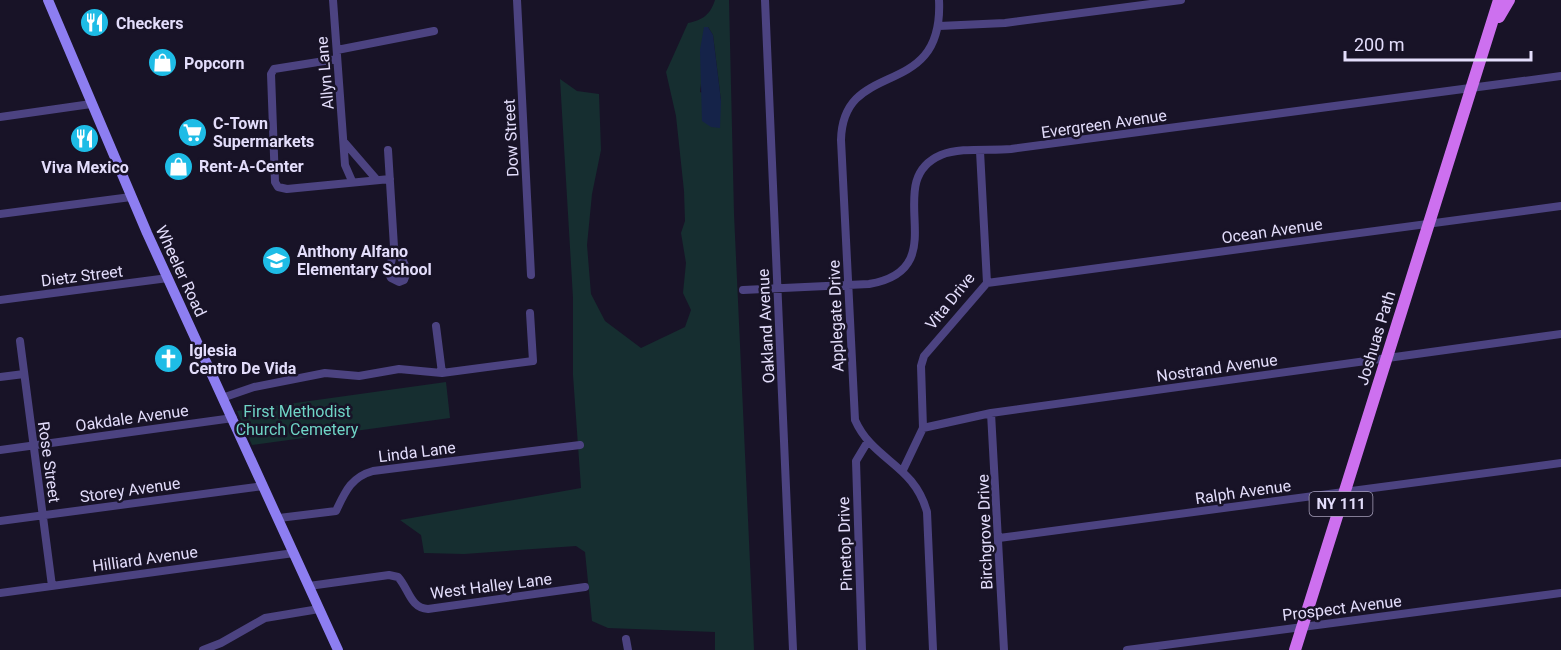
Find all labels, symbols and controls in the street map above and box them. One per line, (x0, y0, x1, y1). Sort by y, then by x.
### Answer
restaurant icon: Checkers (79, 7, 111, 39)
place label: Checkers (116, 14, 184, 33)
scale bar (1345, 24, 1531, 62)
text: 200 m (1354, 34, 1405, 55)
street label: Allyn Lane (312, 36, 338, 110)
shop icon: Popcorn (147, 47, 179, 79)
place label: Popcorn (184, 54, 244, 73)
street label: Dow Street (499, 99, 523, 177)
street label: Evergreen Avenue (1040, 106, 1168, 142)
place label: C‑Town Supermarkets (213, 114, 314, 151)
supermarket icon: C‑Town Supermarkets (176, 116, 208, 148)
restaurant icon: Viva Mexico (69, 123, 101, 155)
shop icon: Rent-A-Center (162, 150, 194, 182)
place label: Rent-A-Center (199, 157, 304, 176)
place label: Viva Mexico (41, 158, 129, 177)
street label: Ocean Avenue (1220, 215, 1324, 247)
street label: Wheeler Road (152, 222, 210, 320)
place label: Anthony Alfano Elementary School (297, 242, 432, 279)
school or university icon: Anthony Alfano Elementary School (260, 244, 292, 276)
street label: Applegate Drive (825, 260, 847, 372)
street label: Dietz Street (40, 262, 124, 290)
street label: Oakland Avenue (754, 268, 778, 384)
street label: Vita Drive (921, 269, 979, 333)
street label: Joshuas Path (1353, 289, 1399, 387)
place label: Iglesia Centro De Vida (189, 341, 297, 378)
church icon: Iglesia Centro De Vida (152, 343, 184, 375)
street label: Nostrand Avenue (1155, 350, 1279, 386)
street label: Oakdale Avenue (74, 401, 190, 435)
park label: First Methodist Church Cemetery (236, 402, 359, 439)
street label: Rose Street (34, 420, 64, 504)
street label: Linda Lane (377, 438, 457, 466)
street label: Storey Avenue (79, 474, 181, 506)
street label: Birchgrove Drive (973, 474, 997, 590)
street label: Ralph Avenue (1194, 476, 1292, 508)
road number: NY 111 (1310, 492, 1372, 516)
street label: Pinetop Drive (834, 496, 856, 592)
street label: Hilliard Avenue (91, 542, 199, 576)
street label: West Halley Lane (429, 569, 553, 603)
street label: Prospect Avenue (1281, 591, 1403, 625)

